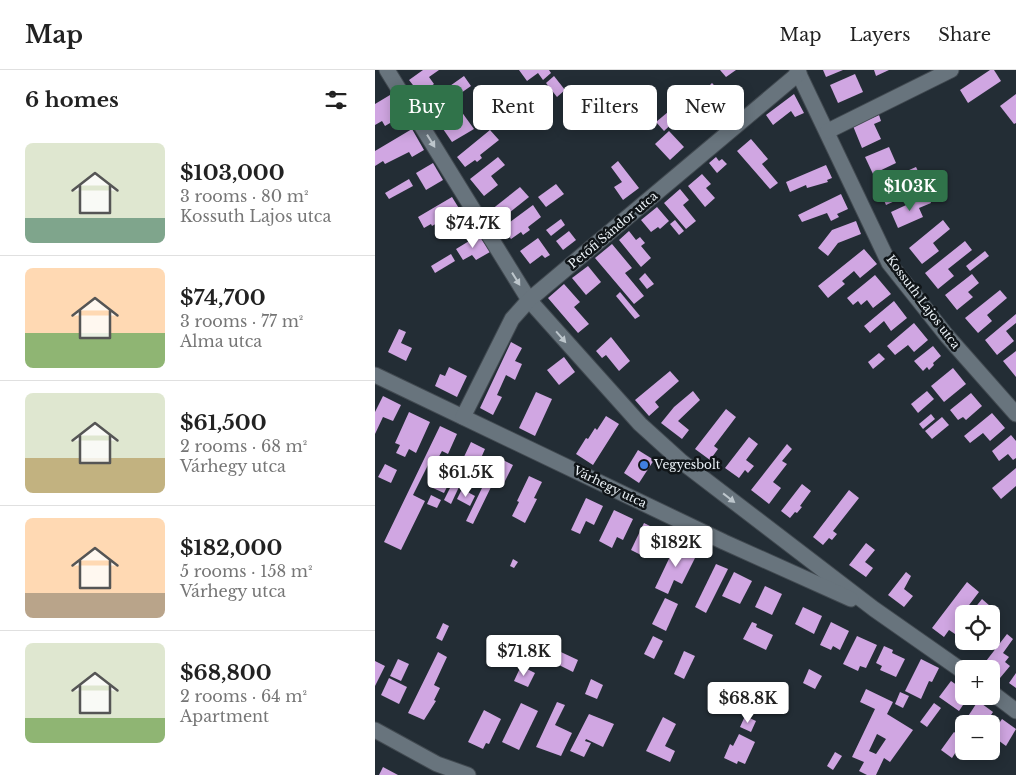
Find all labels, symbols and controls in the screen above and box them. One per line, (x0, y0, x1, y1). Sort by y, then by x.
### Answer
text: Map (25, 20, 83, 49)
text: Map (780, 24, 821, 46)
text: Layers (849, 24, 910, 46)
text: Share (938, 24, 991, 46)
chip: Buy (390, 85, 463, 130)
chip: Rent (473, 85, 553, 130)
chip: Filters (563, 85, 657, 130)
chip: New (667, 85, 744, 130)
icon: filters (322, 86, 350, 114)
text: 6 homes (25, 87, 119, 113)
one-way arrow (426, 135, 435, 148)
text: $103,000 (180, 160, 285, 186)
icon: home (65, 163, 125, 223)
pin: $103K (875, 170, 945, 212)
text: $103K (884, 176, 936, 196)
text: 3 rooms · 80 m² (180, 186, 308, 206)
street label: Petőfi Sándor utca (565, 188, 660, 271)
text: Kossuth Lajos utca (180, 206, 331, 226)
pin: $74.7K (432, 206, 514, 249)
text: $74.7K (446, 213, 500, 233)
street label: Kossuth Lajos utca (883, 252, 964, 352)
one-way arrow (512, 273, 521, 286)
text: $74,700 (180, 285, 266, 311)
icon: home (65, 288, 125, 348)
text: 3 rooms · 77 m² (180, 311, 303, 331)
one-way arrow (556, 330, 567, 343)
text: Alma utca (180, 331, 262, 351)
text: $61,500 (180, 410, 267, 436)
icon: home (65, 413, 125, 473)
text: 2 rooms · 68 m² (180, 436, 307, 456)
text: Várhegy utca (180, 456, 286, 476)
pin: $61.5K (425, 456, 507, 498)
place label: Vegyesbolt (653, 457, 721, 472)
marker: Vegyesbolt (638, 459, 650, 471)
text: $61.5K (439, 462, 493, 482)
street label: Várhegy utca (570, 462, 649, 511)
one-way arrow (722, 492, 735, 503)
pin: $182K (641, 526, 711, 568)
text: $182K (650, 532, 702, 552)
text: $182,000 (180, 535, 282, 561)
icon: home (65, 538, 125, 598)
text: 5 rooms · 158 m² (180, 561, 312, 581)
text: Várhegy utca (180, 581, 286, 601)
map controls (955, 605, 1000, 760)
button: locate (955, 605, 1000, 650)
pin: $71.8K (483, 634, 565, 677)
text: $71.8K (497, 641, 551, 661)
text: $68,800 (180, 660, 272, 686)
button: + (955, 660, 1000, 705)
icon: home (65, 663, 125, 723)
pin: $68.8K (707, 682, 789, 724)
text: 2 rooms · 64 m² (180, 686, 307, 706)
text: $68.8K (719, 688, 777, 708)
text: Apartment (180, 706, 269, 726)
button: − (955, 715, 1000, 760)

